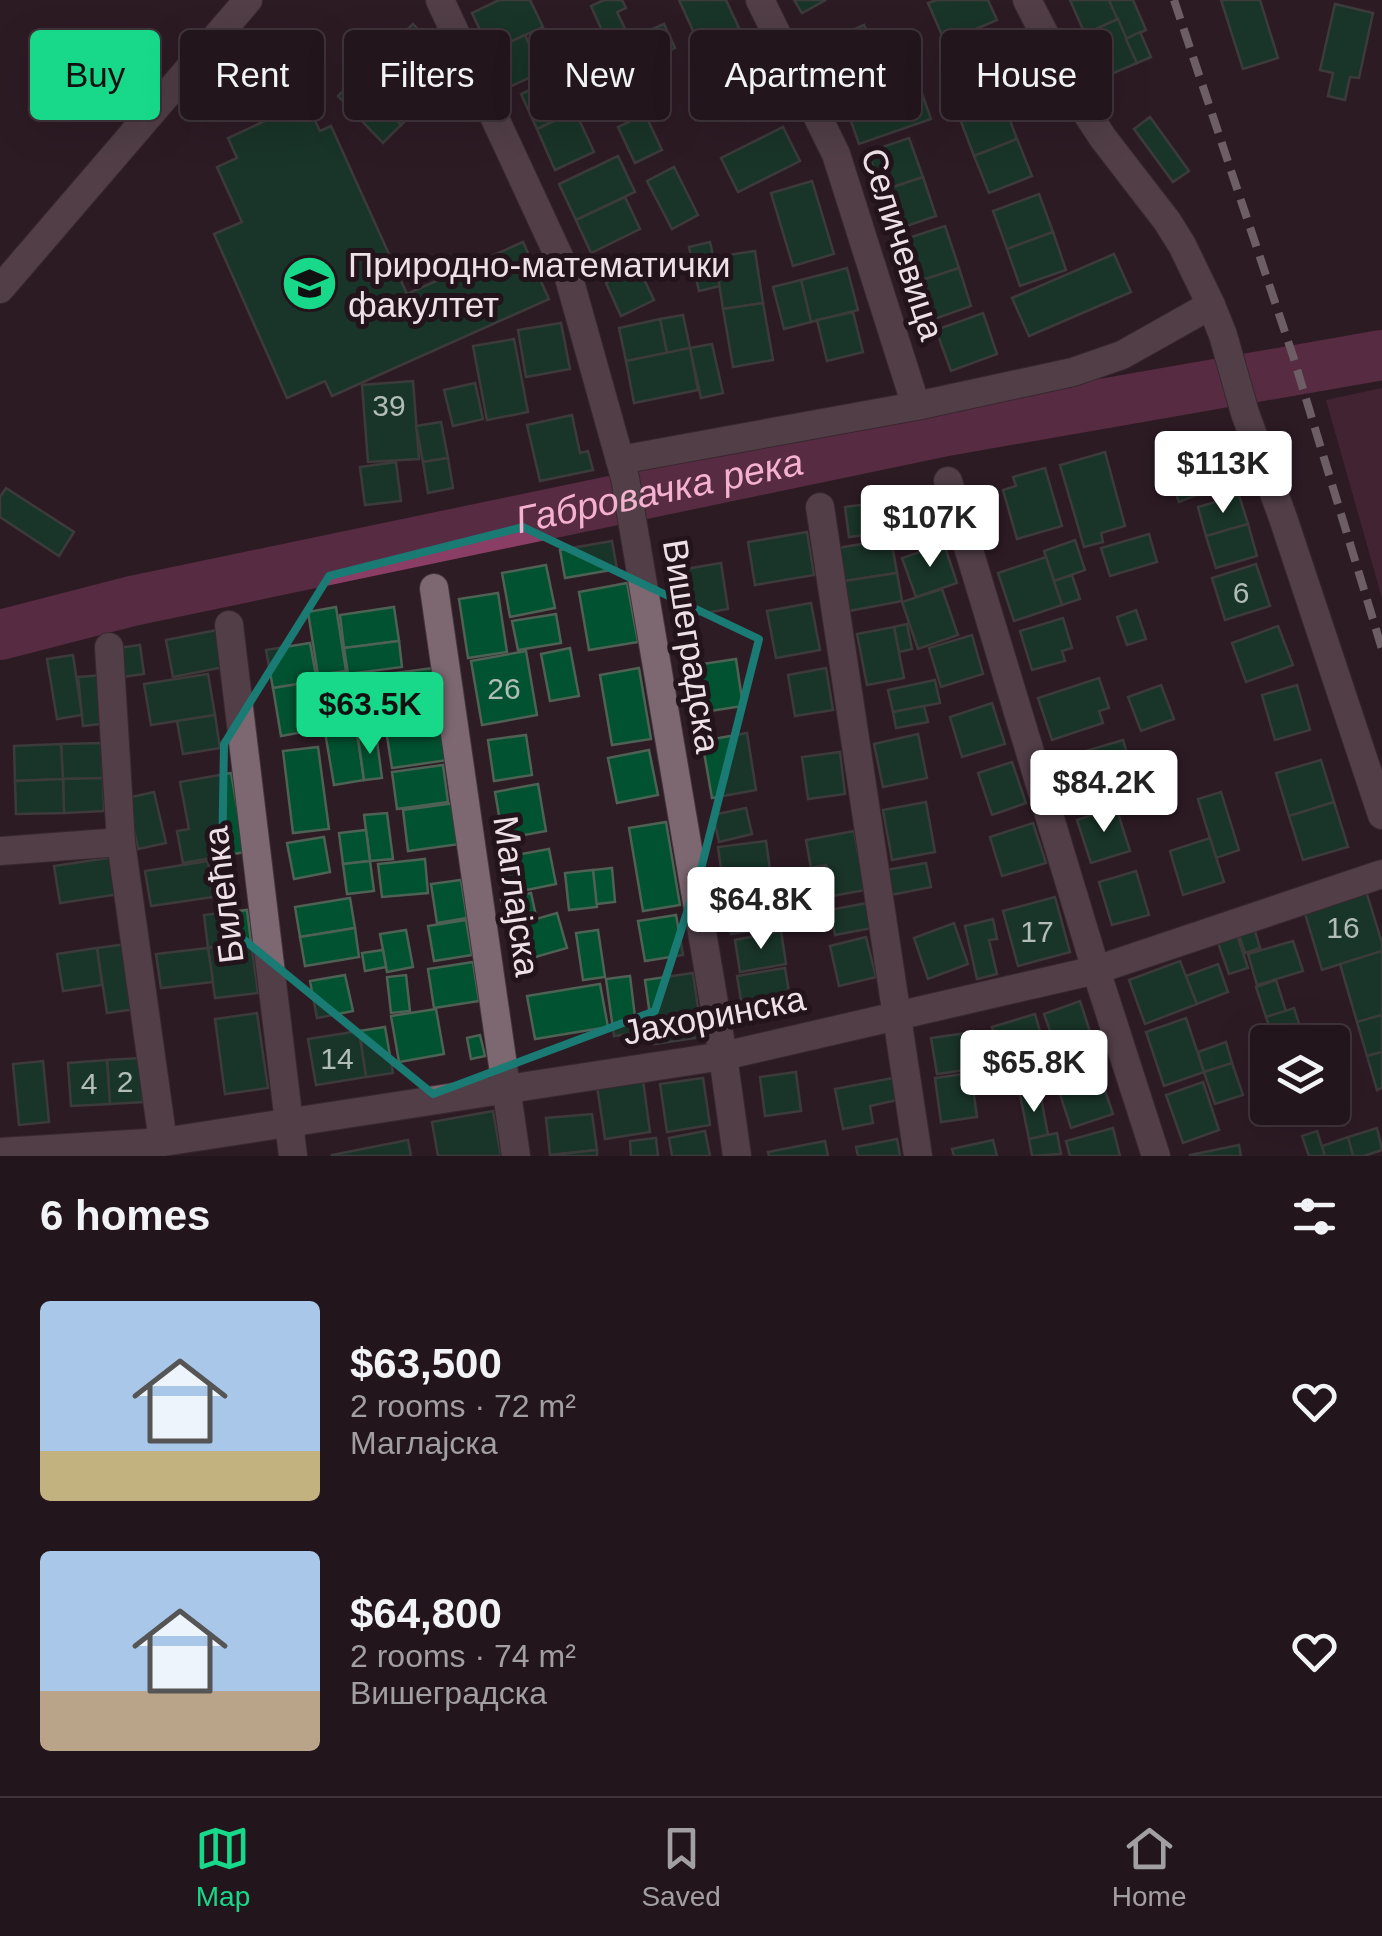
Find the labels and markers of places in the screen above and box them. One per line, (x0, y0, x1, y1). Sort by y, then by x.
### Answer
place label: Природно-математички факултет (348, 245, 731, 324)
school or university icon: Природно-математички факултет (279, 254, 339, 314)
pin: $113K (1153, 431, 1293, 516)
pin: $107K (860, 485, 1000, 570)
pin: $63.5K (289, 672, 451, 757)
pin: $84.2K (1023, 750, 1185, 835)
pin: $64.8K (680, 867, 842, 952)
pin: $65.8K (953, 1030, 1115, 1115)

